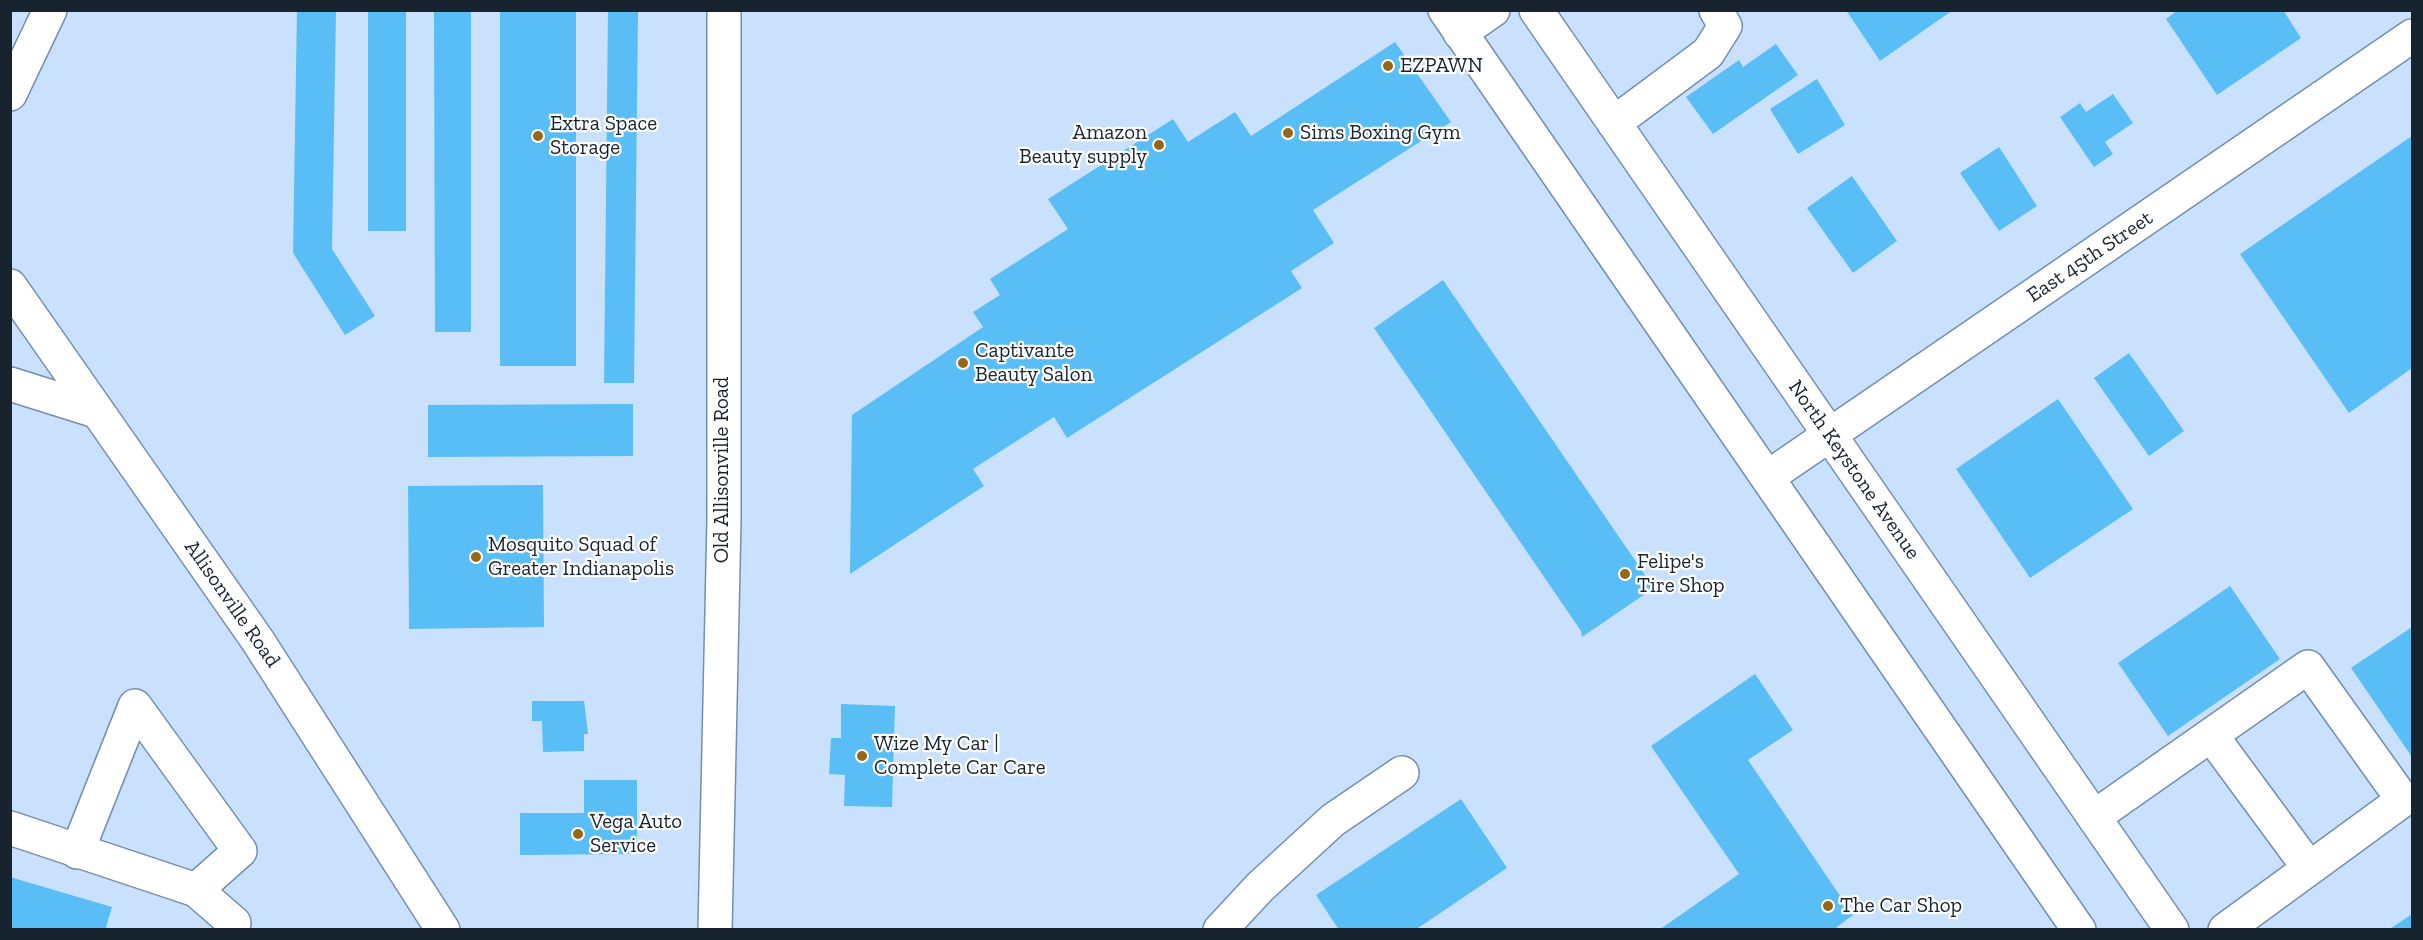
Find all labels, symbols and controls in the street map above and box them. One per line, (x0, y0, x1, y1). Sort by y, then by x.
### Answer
place label: EZPAWN (1400, 53, 1483, 79)
marker: EZPAWN (1381, 59, 1395, 73)
place label: Extra Space Storage (550, 111, 657, 161)
place label: Amazon Beauty supply (1019, 120, 1147, 170)
place label: Sims Boxing Gym (1300, 120, 1461, 146)
marker: Sims Boxing Gym (1281, 126, 1295, 140)
marker: Extra Space Storage (531, 129, 545, 143)
marker: Amazon Beauty supply (1152, 138, 1166, 152)
street label: East 45th Street (2022, 206, 2158, 308)
place label: Captivante Beauty Salon (975, 338, 1092, 388)
marker: Captivante Beauty Salon (956, 356, 970, 370)
street label: North Keystone Avenue (1783, 376, 1925, 564)
street label: Old Allisonville Road (709, 377, 735, 563)
place label: Mosquito Squad of Greater Indianapolis (488, 532, 674, 582)
street label: Allisonville Road (179, 535, 285, 673)
place label: Felipe's Tire Shop (1637, 549, 1725, 599)
marker: Mosquito Squad of Greater Indianapolis (469, 550, 483, 564)
marker: Felipe's Tire Shop (1618, 567, 1632, 581)
place label: Wize My Car | Complete Car Care (874, 731, 1046, 781)
marker: Wize My Car | Complete Car Care (855, 749, 869, 763)
place label: Vega Auto Service (590, 809, 682, 859)
marker: Vega Auto Service (571, 827, 585, 841)
place label: The Car Shop (1840, 893, 1962, 919)
marker: The Car Shop (1821, 899, 1835, 913)

